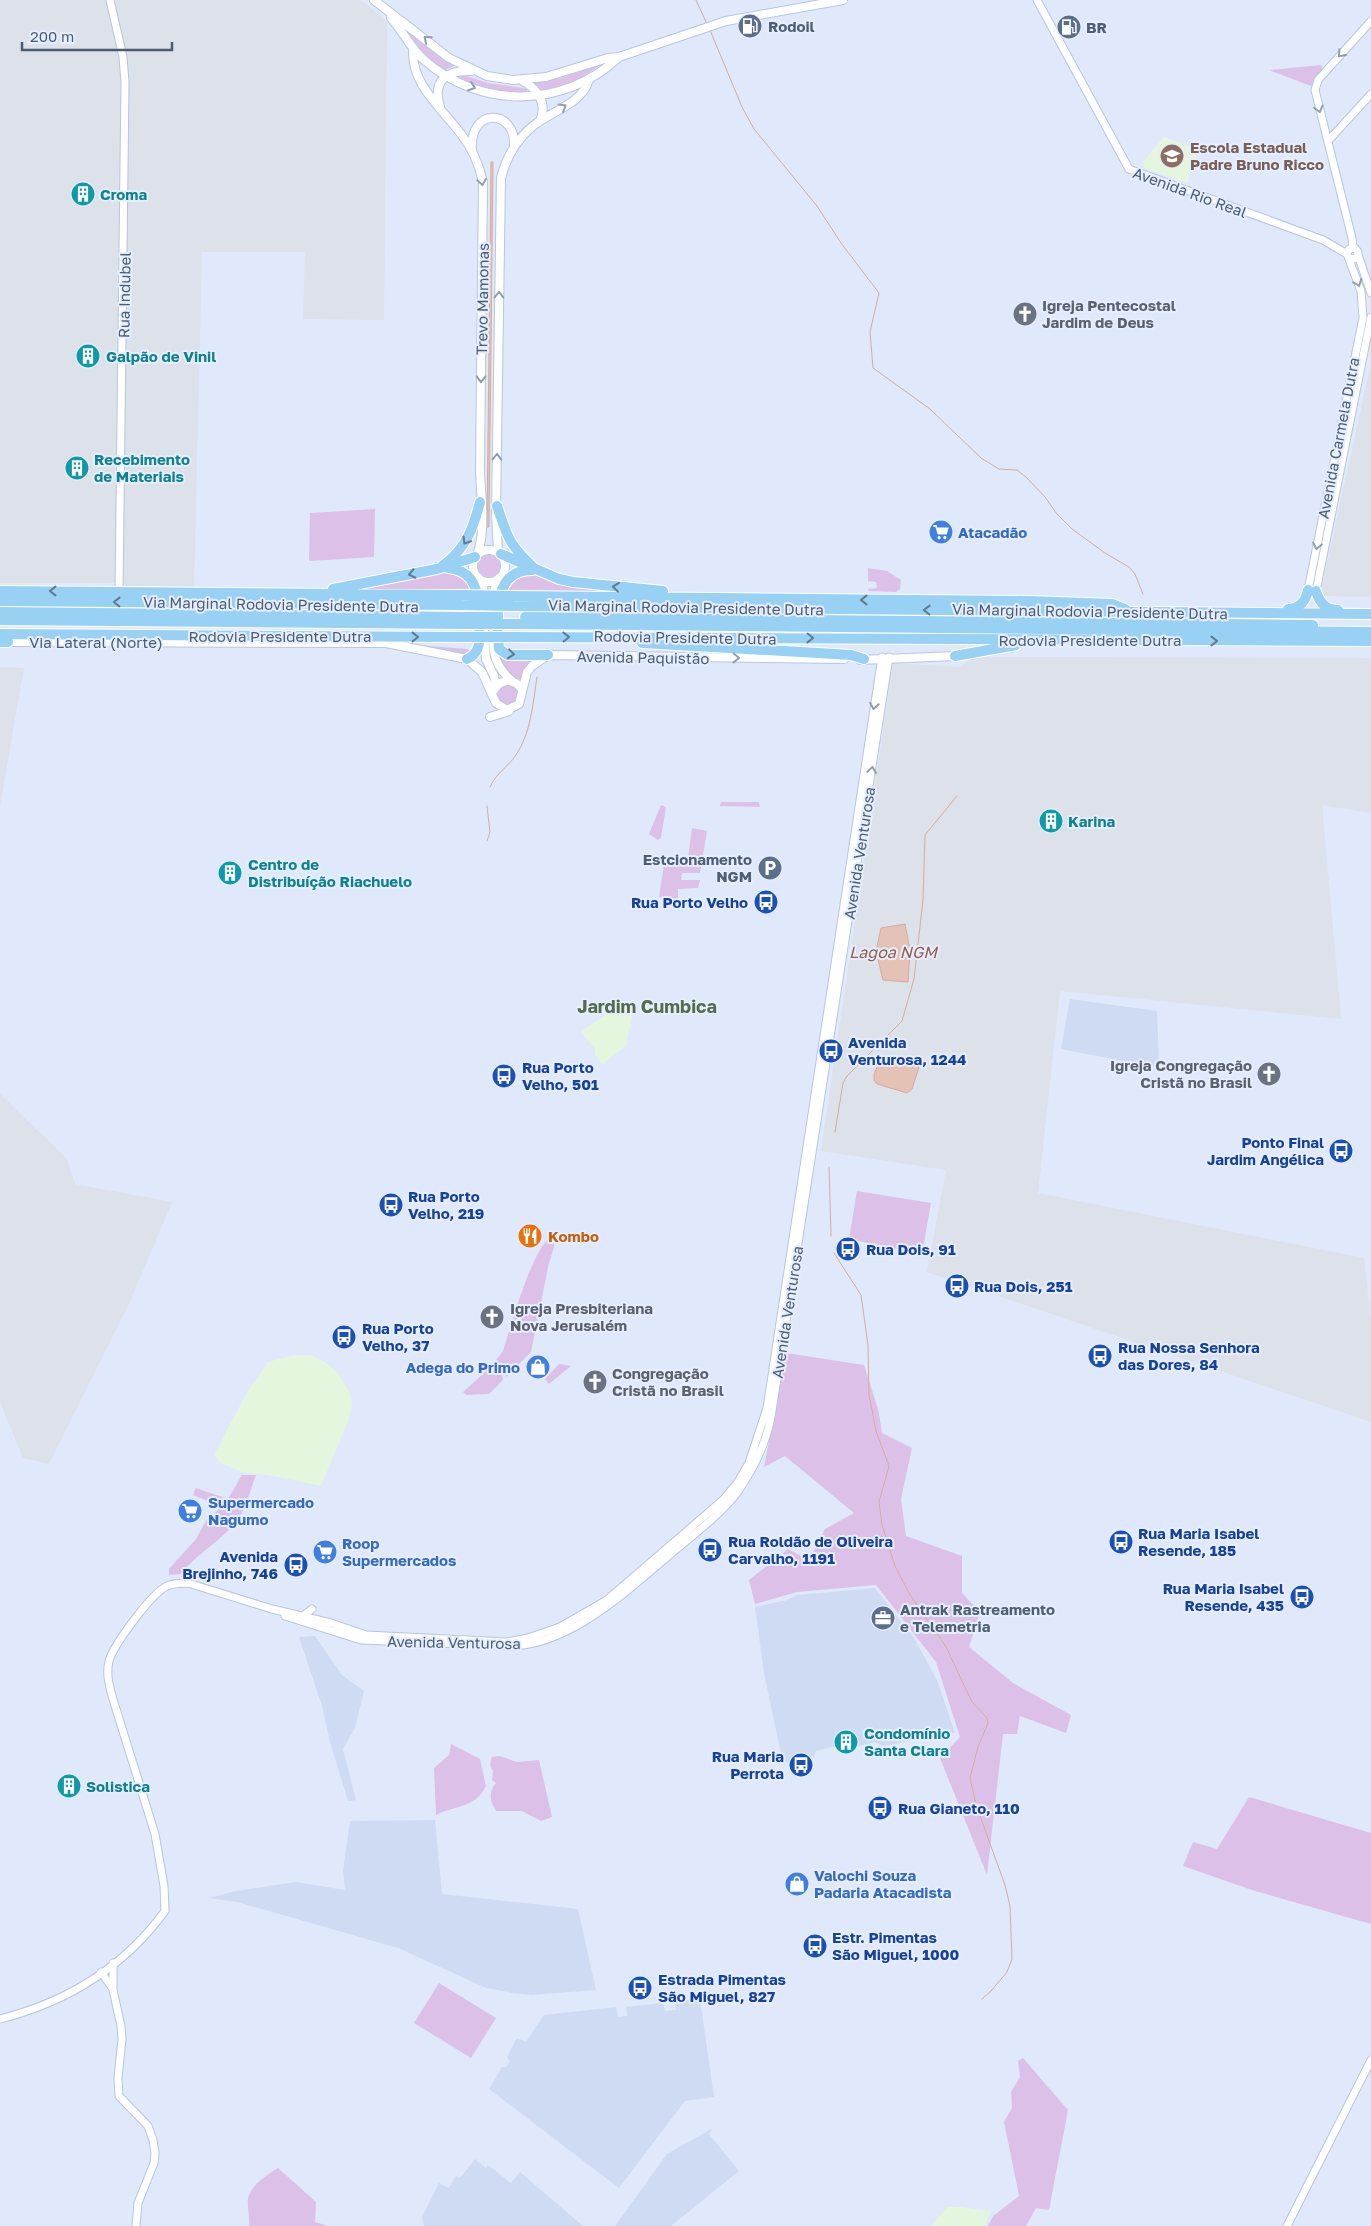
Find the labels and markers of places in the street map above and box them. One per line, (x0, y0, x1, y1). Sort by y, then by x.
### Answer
fuel station icon: Rodoil (737, 13, 763, 39)
fuel station icon: BR (1056, 14, 1082, 40)
place label: Rodoil (768, 17, 815, 35)
place label: BR (1086, 18, 1107, 36)
place label: Escola Estadual Padre Bruno Ricco (1190, 138, 1324, 173)
school or university icon: Escola Estadual Padre Bruno Ricco (1159, 143, 1185, 169)
building icon: Croma (70, 181, 96, 207)
place label: Croma (100, 185, 147, 203)
place label: Igreja Pentecostal Jardim de Deus (1042, 296, 1176, 331)
church icon: Igreja Pentecostal Jardim de Deus (1012, 301, 1038, 327)
building icon: Galpão de Vinil (75, 343, 101, 369)
place label: Galpão de Vinil (106, 347, 216, 365)
place label: Recebimento de Materiais (94, 450, 190, 485)
building icon: Recebimento de Materiais (64, 455, 90, 481)
supermarket icon: Atacadão (928, 519, 954, 545)
place label: Atacadão (958, 523, 1027, 541)
building icon: Karina (1038, 808, 1064, 834)
place label: Karina (1068, 812, 1115, 830)
place label: Estcionamento NGM (643, 850, 752, 885)
place label: Centro de Distribuíção Riachuelo (248, 855, 412, 890)
parking icon: Estcionamento NGM (757, 855, 783, 881)
building icon: Centro de Distribuíção Riachuelo (217, 860, 243, 886)
bus stop icon: Rua Porto Velho (753, 889, 779, 915)
place label: Rua Porto Velho (631, 893, 748, 911)
place label: Avenida Venturosa, 1244 (848, 1033, 967, 1068)
bus stop icon: Avenida Venturosa, 1244 (818, 1038, 844, 1064)
place label: Igreja Congregação Cristã no Brasil (1110, 1056, 1252, 1091)
place label: Rua Porto Velho, 501 (522, 1058, 599, 1093)
church icon: Igreja Congregação Cristã no Brasil (1256, 1061, 1282, 1087)
bus stop icon: Rua Porto Velho, 501 (491, 1063, 517, 1089)
place label: Ponto Final Jardim Angélica (1207, 1133, 1324, 1168)
bus stop icon: Ponto Final Jardim Angélica (1328, 1138, 1354, 1164)
place label: Rua Porto Velho, 219 (408, 1187, 484, 1222)
bus stop icon: Rua Porto Velho, 219 (378, 1192, 404, 1218)
restaurant icon: Kombo (517, 1223, 543, 1249)
place label: Kombo (548, 1227, 599, 1245)
bus stop icon: Rua Dois, 91 (835, 1236, 861, 1262)
place label: Rua Dois, 91 (866, 1240, 956, 1258)
bus stop icon: Rua Dois, 251 (944, 1273, 970, 1299)
place label: Rua Dois, 251 (974, 1277, 1073, 1295)
place label: Igreja Presbiteriana Nova Jerusalém (510, 1299, 653, 1334)
church icon: Igreja Presbiteriana Nova Jerusalém (479, 1304, 505, 1330)
place label: Rua Porto Velho, 37 (362, 1319, 434, 1354)
bus stop icon: Rua Porto Velho, 37 (331, 1324, 357, 1350)
place label: Rua Nossa Senhora das Dores, 84 (1118, 1338, 1260, 1373)
bus stop icon: Rua Nossa Senhora das Dores, 84 (1087, 1343, 1113, 1369)
shop icon: Adega do Primo (525, 1354, 551, 1380)
place label: Adega do Primo (406, 1358, 520, 1376)
place label: Congregação Cristã no Brasil (612, 1364, 724, 1399)
church icon: Congregação Cristã no Brasil (582, 1369, 608, 1395)
place label: Supermercado Nagumo (208, 1493, 314, 1528)
supermarket icon: Supermercado Nagumo (177, 1498, 203, 1524)
place label: Rua Maria Isabel Resende, 185 (1138, 1524, 1259, 1559)
bus stop icon: Rua Maria Isabel Resende, 185 (1108, 1529, 1134, 1555)
place label: Rua Roldão de Oliveira Carvalho, 1191 (728, 1532, 893, 1567)
place label: Roop Supermercados (342, 1534, 456, 1569)
bus stop icon: Rua Roldão de Oliveira Carvalho, 1191 (697, 1537, 723, 1563)
supermarket icon: Roop Supermercados (312, 1539, 338, 1565)
place label: Avenida Brejinho, 746 (182, 1547, 278, 1582)
bus stop icon: Avenida Brejinho, 746 (283, 1552, 309, 1578)
place label: Rua Maria Isabel Resende, 435 (1163, 1579, 1284, 1614)
bus stop icon: Rua Maria Isabel Resende, 435 (1289, 1584, 1315, 1610)
place label: Antrak Rastreamento e Telemetria (900, 1600, 1055, 1635)
office icon: Antrak Rastreamento e Telemetria (870, 1605, 896, 1631)
place label: Condomínio Santa Clara (864, 1724, 950, 1759)
building icon: Condomínio Santa Clara (833, 1729, 859, 1755)
place label: Rua Maria Perrota (712, 1747, 784, 1782)
bus stop icon: Rua Maria Perrota (788, 1752, 814, 1778)
building icon: Solistica (56, 1773, 82, 1799)
place label: Solistica (86, 1777, 150, 1795)
bus stop icon: Rua Gianeto, 110 (867, 1795, 893, 1821)
place label: Rua Gianeto, 110 (898, 1799, 1020, 1817)
place label: Valochi Souza Padaria Atacadista (814, 1866, 952, 1901)
shop icon: Valochi Souza Padaria Atacadista (784, 1871, 810, 1897)
place label: Estr. Pimentas São Miguel, 1000 (832, 1928, 959, 1963)
bus stop icon: Estr. Pimentas São Miguel, 1000 (802, 1933, 828, 1959)
place label: Estrada Pimentas São Miguel, 827 (658, 1970, 786, 2005)
bus stop icon: Estrada Pimentas São Miguel, 827 (627, 1975, 653, 2001)

